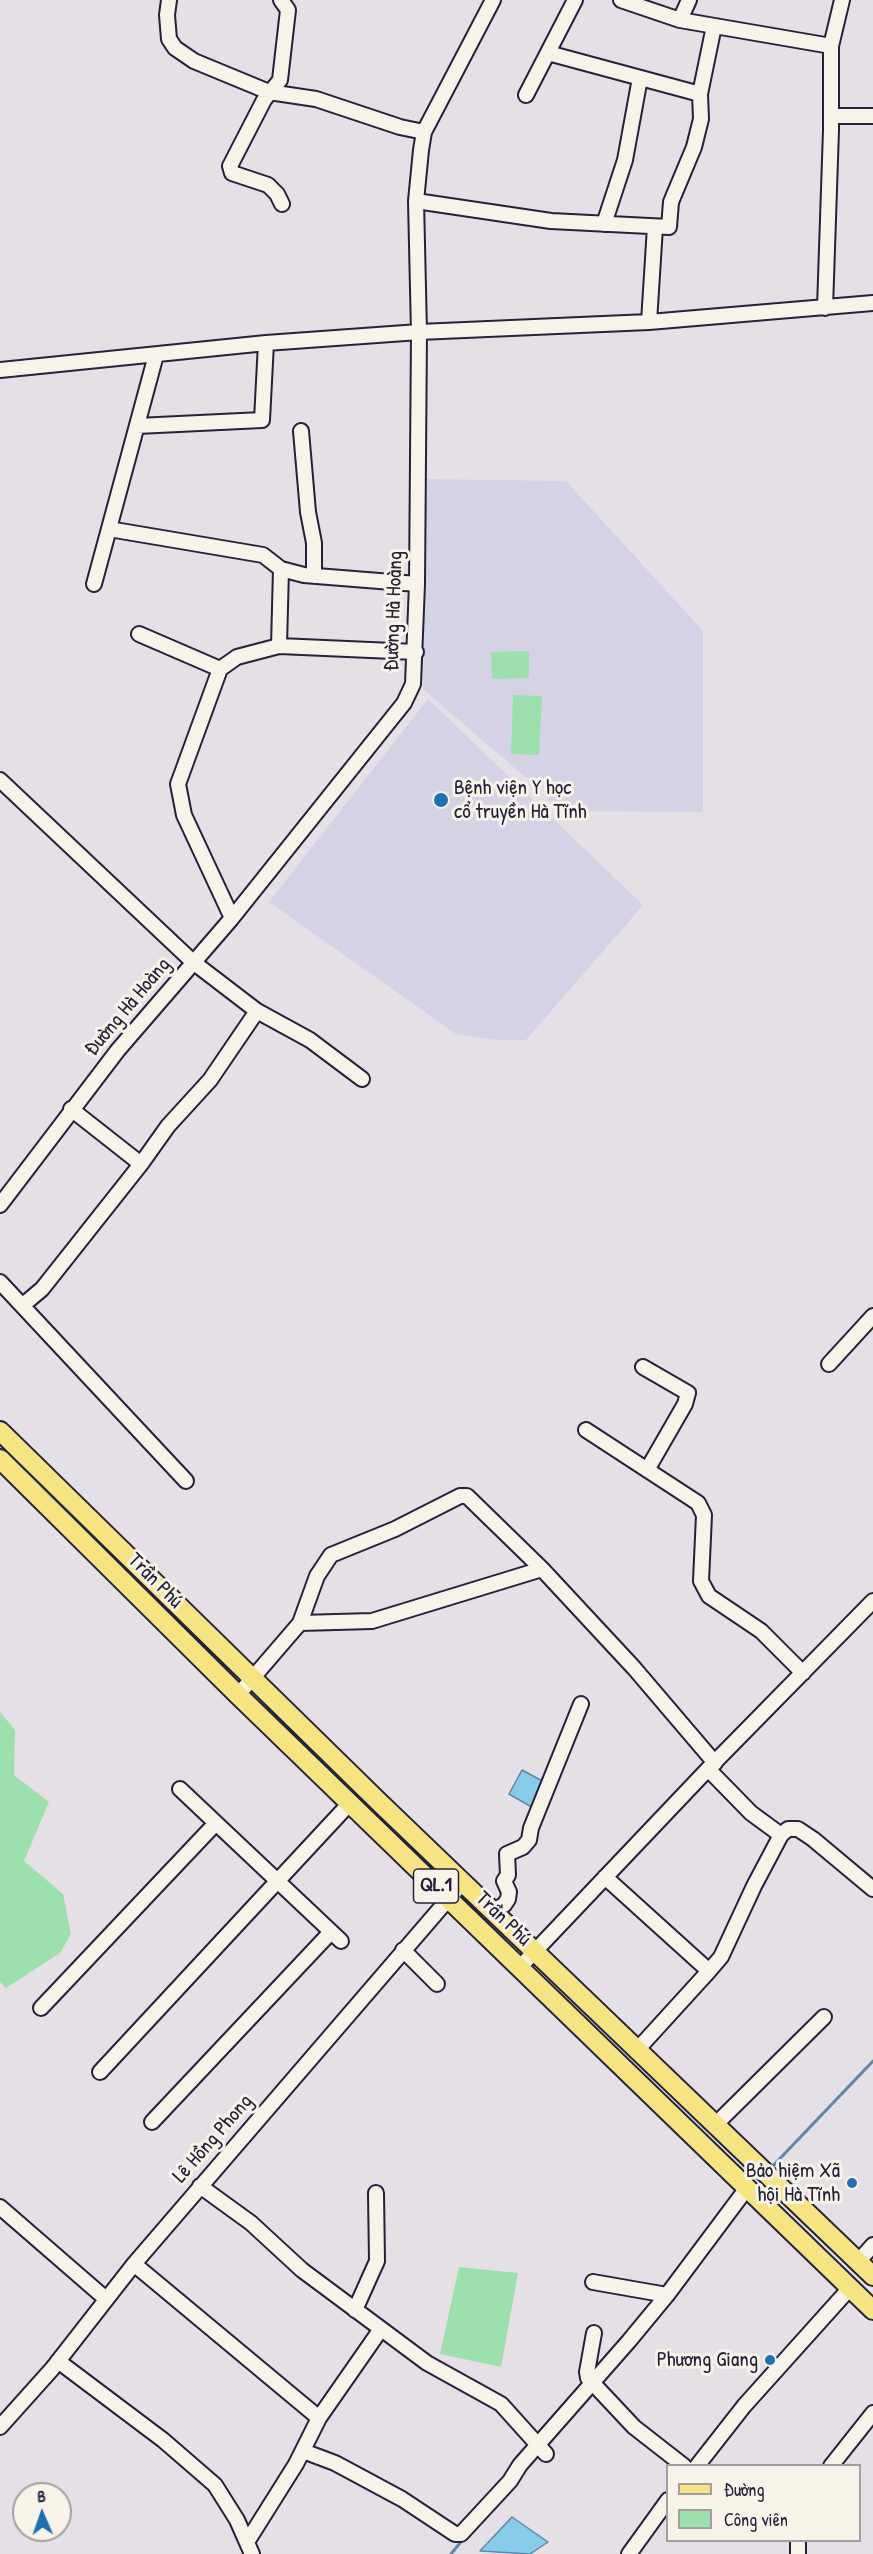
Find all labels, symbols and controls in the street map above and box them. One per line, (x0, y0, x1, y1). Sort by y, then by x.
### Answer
street label: Đường Hà Hoàng (379, 550, 409, 672)
place label: Bệnh viện Y học cổ truyền Hà Tĩnh (454, 775, 586, 825)
marker: Bệnh viện Y học cổ truyền Hà Tĩnh (432, 791, 450, 809)
street label: Đường Hà Hoàng (80, 953, 176, 1061)
street label: Trần Phú (122, 1548, 188, 1614)
road number: QL.1 (414, 1869, 458, 1903)
street label: Trần Phú (470, 1886, 536, 1952)
street label: Lê Hồng Phong (168, 2090, 258, 2188)
place label: Bảo hiệm Xã hội Hà Tĩnh (746, 2158, 840, 2208)
marker: Bảo hiệm Xã hội Hà Tĩnh (845, 2176, 859, 2190)
place label: Phương Giang (657, 2347, 758, 2373)
marker: Phương Giang (763, 2353, 777, 2367)
legend (666, 2464, 861, 2542)
text: Đường (724, 2477, 765, 2502)
north arrow (12, 2482, 72, 2542)
text: B (37, 2485, 46, 2507)
text: Công viên (724, 2507, 788, 2532)

